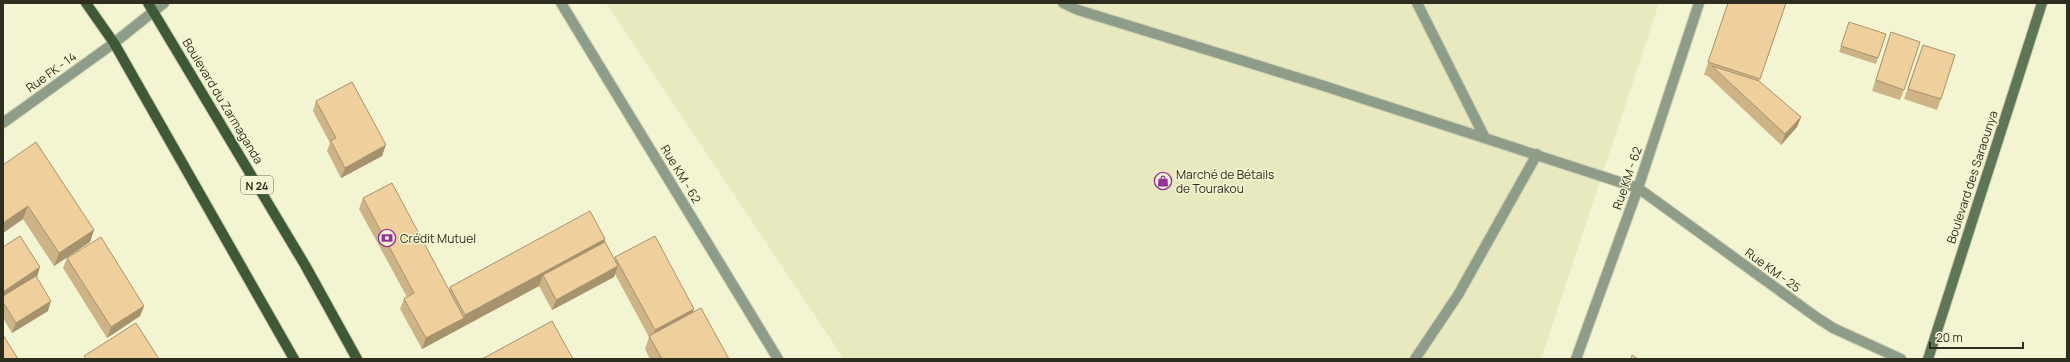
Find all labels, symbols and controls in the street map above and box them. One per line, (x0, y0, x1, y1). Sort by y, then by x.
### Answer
street label: Boulevard du Zarmaganda (179, 35, 267, 167)
street label: Rue FK - 14 (22, 48, 80, 96)
street label: Boulevard des Saraounya (1942, 108, 2002, 246)
street label: Rue KM - 62 (657, 142, 705, 207)
street label: Rue KM - 62 (1608, 144, 1646, 212)
place label: Marché de Bétails de Tourakou (1176, 166, 1274, 197)
shop icon: Marché de Bétails de Tourakou (1153, 171, 1173, 191)
road number: N 24 (241, 176, 273, 194)
bank icon: Crédit Mutuel (377, 228, 397, 248)
place label: Crédit Mutuel (400, 230, 476, 247)
street label: Rue KM - 25 (1742, 244, 1804, 296)
scale bar (1930, 324, 2023, 350)
text: 20 m (1936, 329, 1963, 346)

